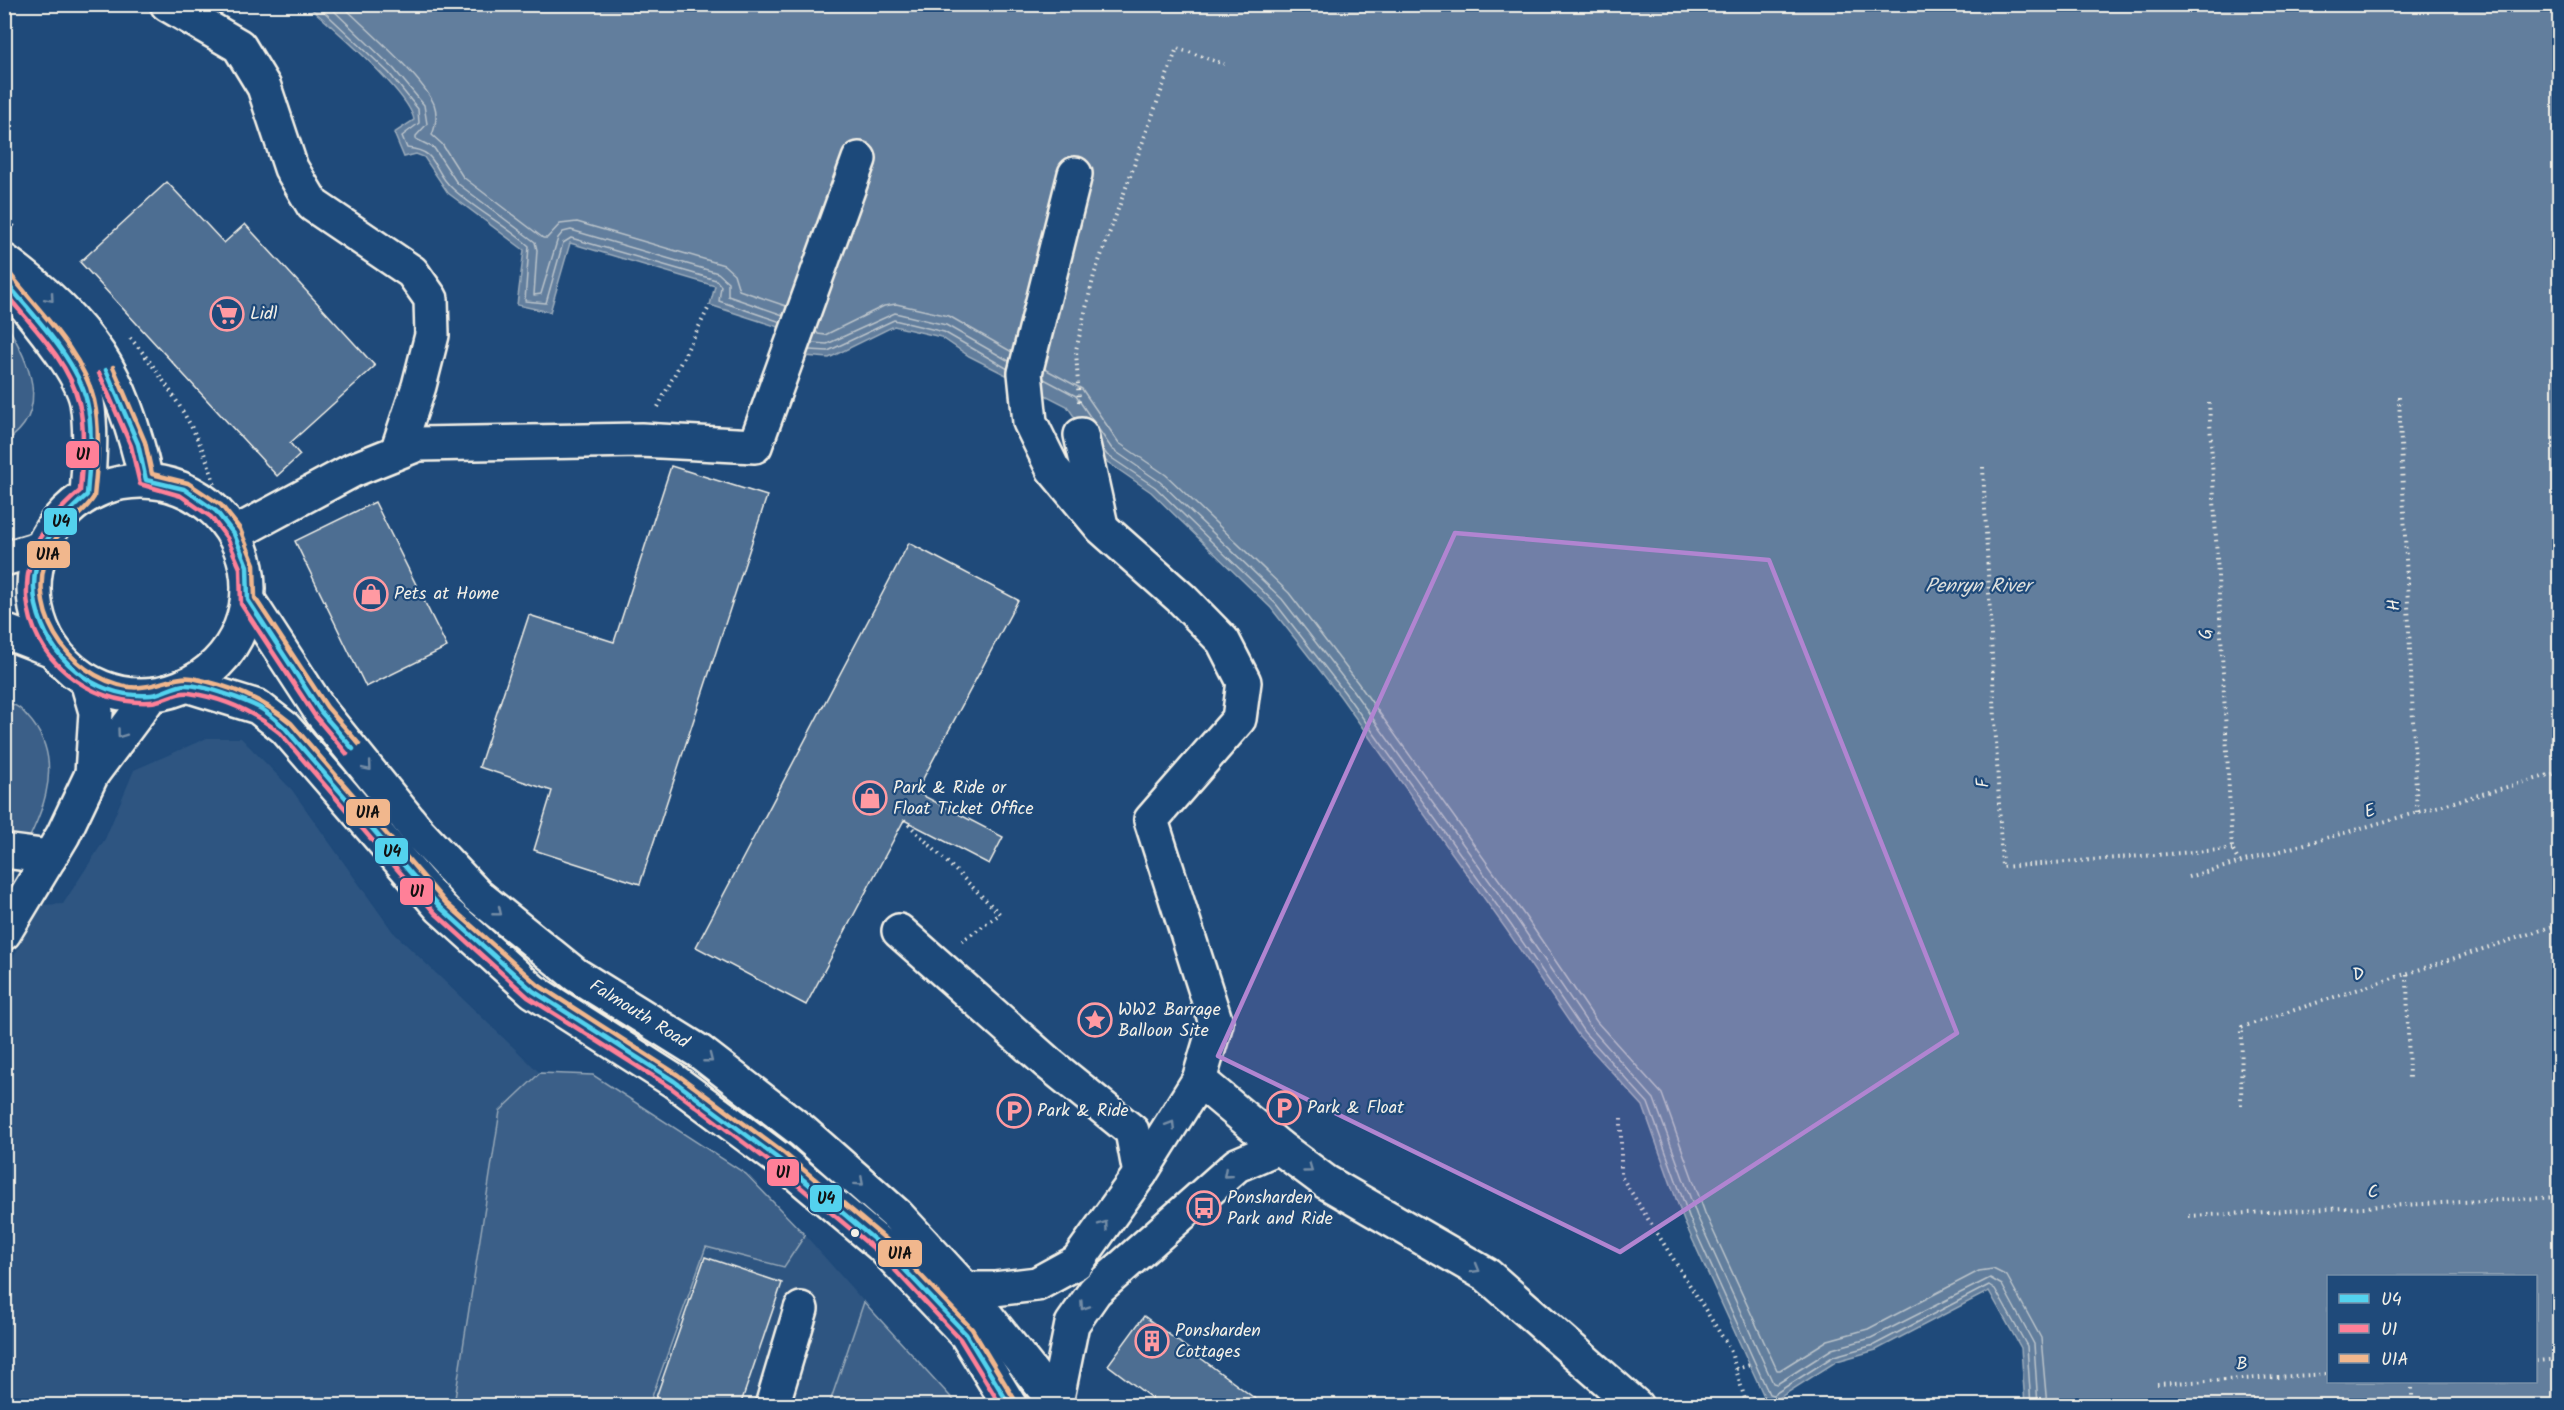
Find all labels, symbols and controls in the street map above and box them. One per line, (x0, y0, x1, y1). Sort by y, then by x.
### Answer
one-way arrow (42, 291, 53, 302)
supermarket icon: Lidl (209, 296, 245, 332)
place label: Lidl (250, 300, 278, 329)
line badge: U1 (65, 440, 100, 469)
text: U1 (76, 443, 90, 468)
line badge: U4 (43, 507, 78, 536)
text: U4 (52, 510, 70, 535)
line badge: U1A (26, 540, 71, 569)
text: U1A (36, 543, 60, 568)
water label: Penryn River (1925, 571, 2035, 603)
shop icon: Pets at Home (353, 576, 389, 612)
place label: Pets at Home (394, 580, 499, 609)
street label: H (2380, 598, 2410, 612)
street label: G (2192, 628, 2222, 640)
one-way arrow (117, 728, 128, 739)
one-way arrow (361, 760, 372, 771)
place label: Park & Ride or Float Ticket Office (893, 774, 1034, 824)
street label: F (1969, 776, 1999, 788)
shop icon: Park & Ride or Float Ticket Office (852, 780, 888, 816)
street label: E (2361, 796, 2380, 827)
line badge: U1A (345, 798, 391, 827)
text: U1A (356, 801, 380, 826)
line badge: U4 (374, 837, 409, 865)
text: U4 (383, 840, 401, 865)
line badge: U1 (399, 877, 434, 906)
text: U1 (410, 880, 424, 905)
one-way arrow (491, 904, 502, 915)
street label: D (2349, 959, 2369, 991)
street label: Falmouth Road (583, 972, 696, 1057)
place label: WW2 Barrage Balloon Site (1118, 996, 1221, 1046)
place icon: WW2 Barrage Balloon Site (1077, 1002, 1113, 1038)
one-way arrow (702, 1052, 713, 1063)
parking icon: Park & Float (1266, 1090, 1302, 1126)
parking icon: Park & Ride (996, 1093, 1032, 1129)
place label: Park & Float (1307, 1094, 1405, 1123)
place label: Park & Ride (1037, 1097, 1129, 1126)
one-way arrow (1163, 1120, 1174, 1131)
line badge: U1 (766, 1158, 800, 1187)
text: U1 (776, 1161, 790, 1186)
one-way arrow (1302, 1162, 1313, 1173)
one-way arrow (1223, 1167, 1234, 1178)
one-way arrow (853, 1175, 864, 1186)
street label: C (2367, 1178, 2379, 1208)
line badge: U4 (809, 1184, 843, 1213)
place label: Ponsharden Park and Ride (1227, 1184, 1333, 1234)
text: U4 (817, 1187, 835, 1212)
bus stop icon: Ponsharden Park and Ride (1186, 1190, 1222, 1226)
one-way arrow (1096, 1221, 1107, 1232)
unlabelled marker (849, 1227, 861, 1239)
line badge: U1A (877, 1239, 923, 1268)
text: U1A (888, 1242, 912, 1267)
one-way arrow (1470, 1262, 1481, 1273)
legend (2327, 1275, 2537, 1383)
text: U4 (2381, 1286, 2402, 1315)
one-way arrow (1080, 1299, 1091, 1310)
text: U1 (2381, 1316, 2397, 1345)
place label: Ponsharden Cottages (1175, 1317, 1261, 1367)
building icon: Ponsharden Cottages (1134, 1323, 1170, 1359)
text: U1A (2381, 1346, 2408, 1375)
street label: B (2236, 1350, 2248, 1380)

